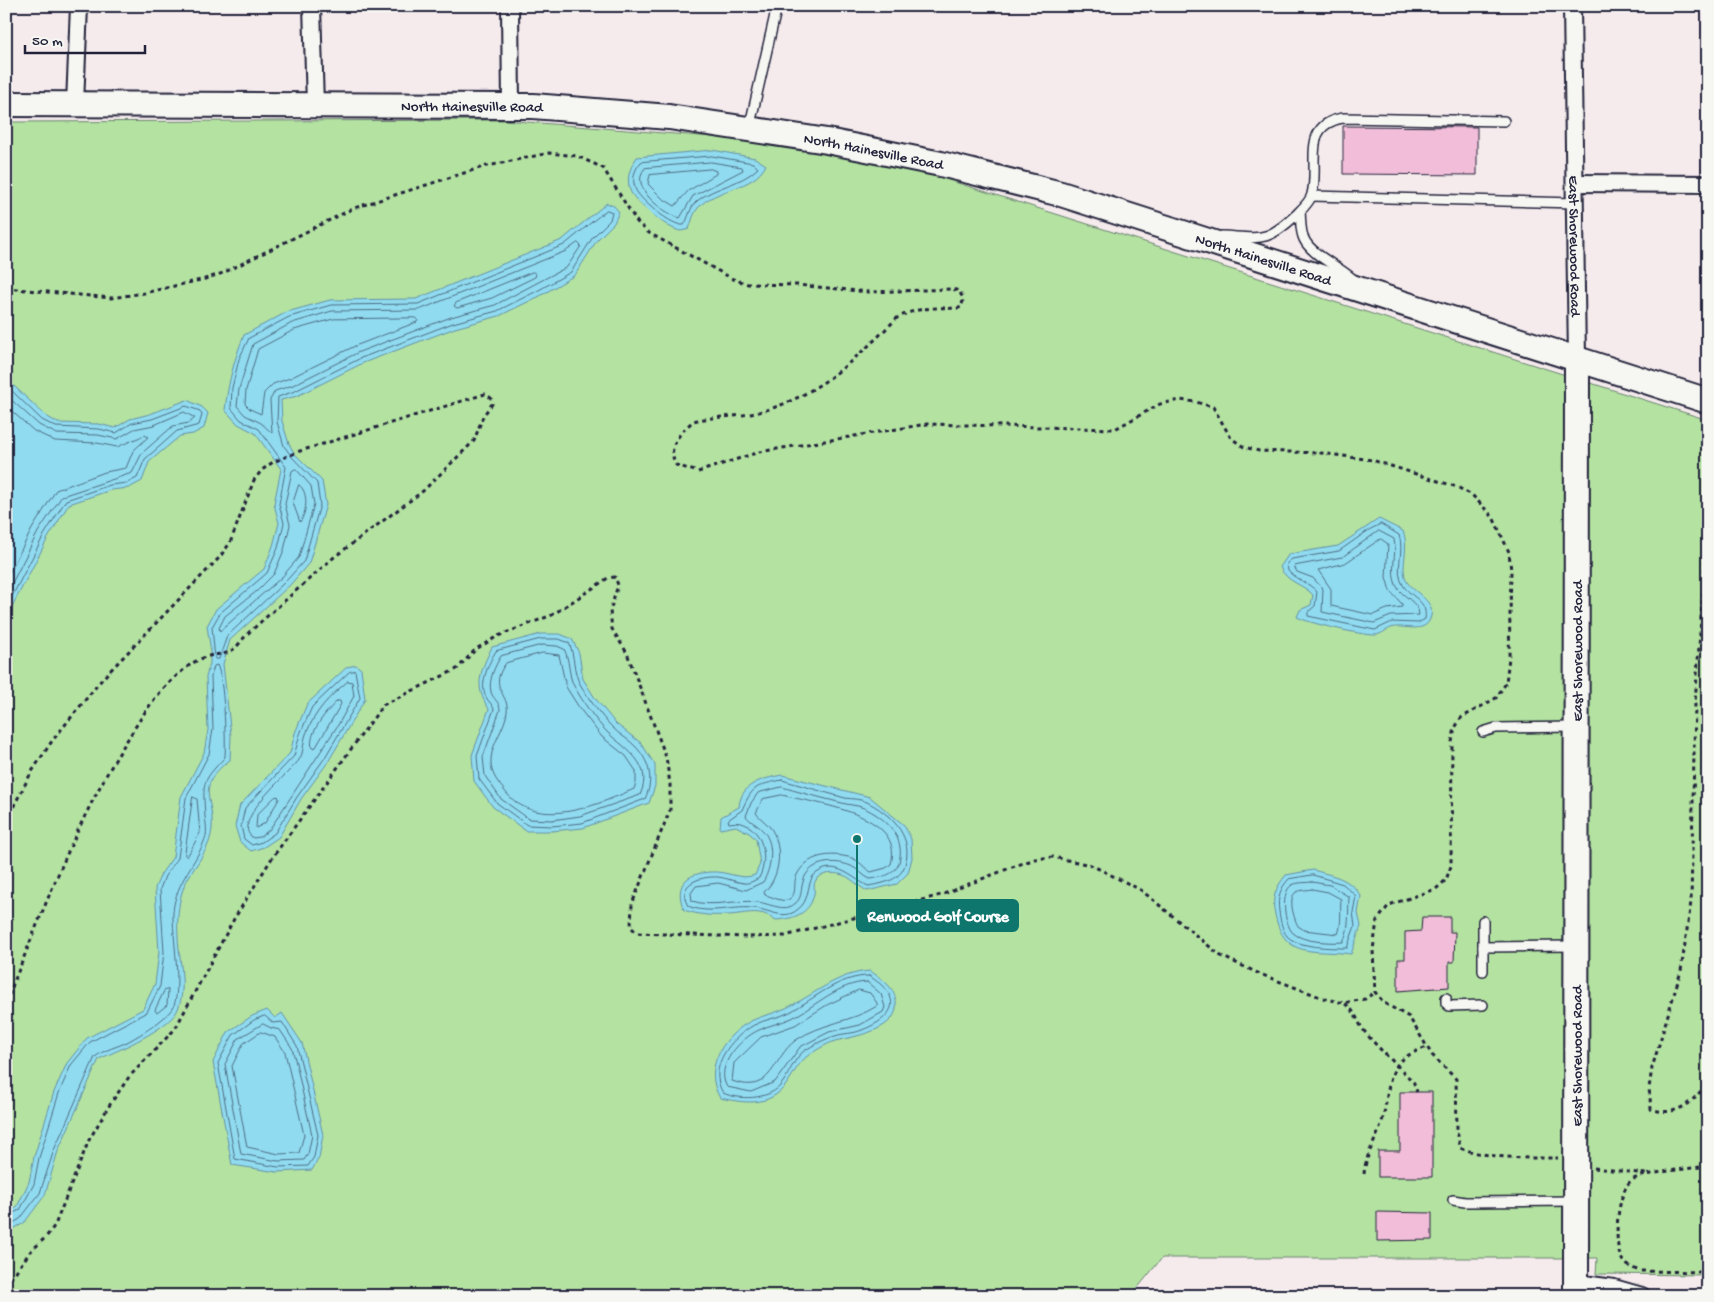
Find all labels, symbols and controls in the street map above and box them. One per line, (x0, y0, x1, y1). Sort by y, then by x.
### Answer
scale bar (25, 22, 145, 54)
text: 50 m (32, 33, 63, 51)
street label: North Hainesville Road (401, 98, 545, 118)
street label: North Hainesville Road (802, 131, 946, 175)
street label: East Shorewood Road (1563, 175, 1583, 318)
street label: North Hainesville Road (1193, 231, 1334, 291)
street label: East Shorewood Road (1570, 579, 1588, 722)
callout: Renwood Golf Course (857, 900, 1018, 931)
text: Renwood Golf Course (866, 908, 1009, 928)
street label: East Shorewood Road (1569, 984, 1587, 1127)

